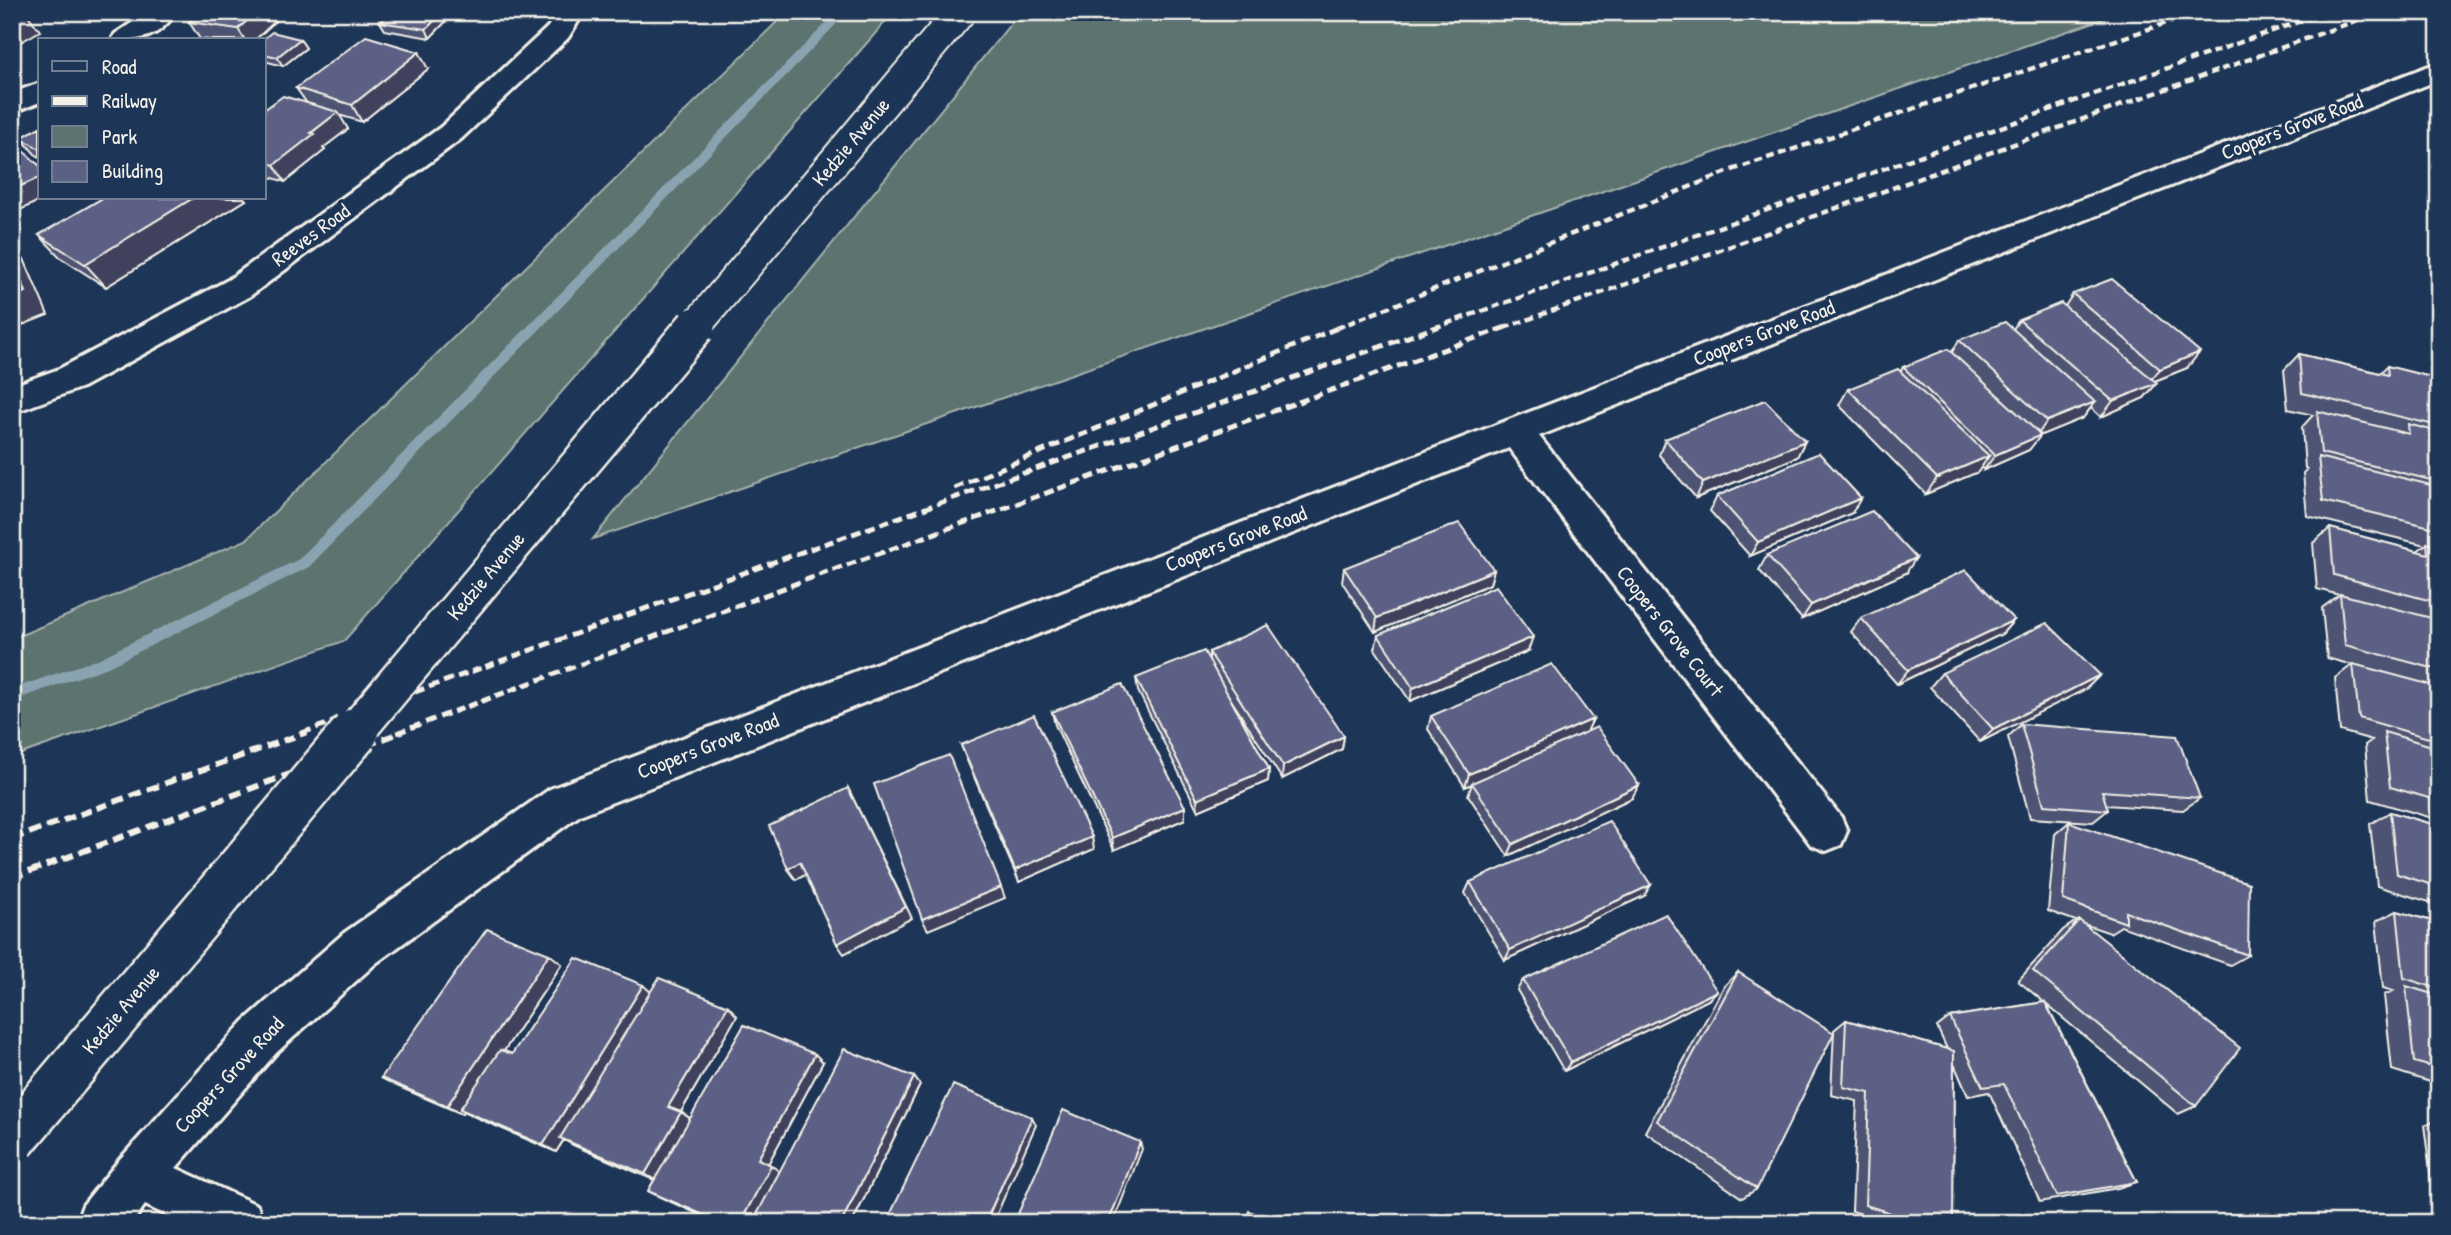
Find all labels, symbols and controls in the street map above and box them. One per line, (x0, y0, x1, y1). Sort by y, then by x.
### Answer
legend (38, 38, 266, 200)
text: Road (102, 52, 136, 81)
text: Railway (102, 86, 157, 115)
street label: Coopers Grove Road (2217, 86, 2367, 167)
street label: Kedzie Avenue (805, 91, 896, 192)
text: Park (102, 122, 137, 151)
text: Building (102, 156, 163, 185)
street label: Reeves Road (266, 196, 356, 273)
street label: Coopers Grove Road (1689, 292, 1839, 373)
street label: Coopers Grove Road (1161, 498, 1311, 579)
street label: Kedzie Avenue (440, 525, 531, 626)
street label: Coopers Grove Court (1610, 559, 1731, 703)
street label: Coopers Grove Road (633, 705, 783, 786)
street label: Kedzie Avenue (75, 959, 166, 1060)
street label: Coopers Grove Road (167, 1010, 290, 1139)

